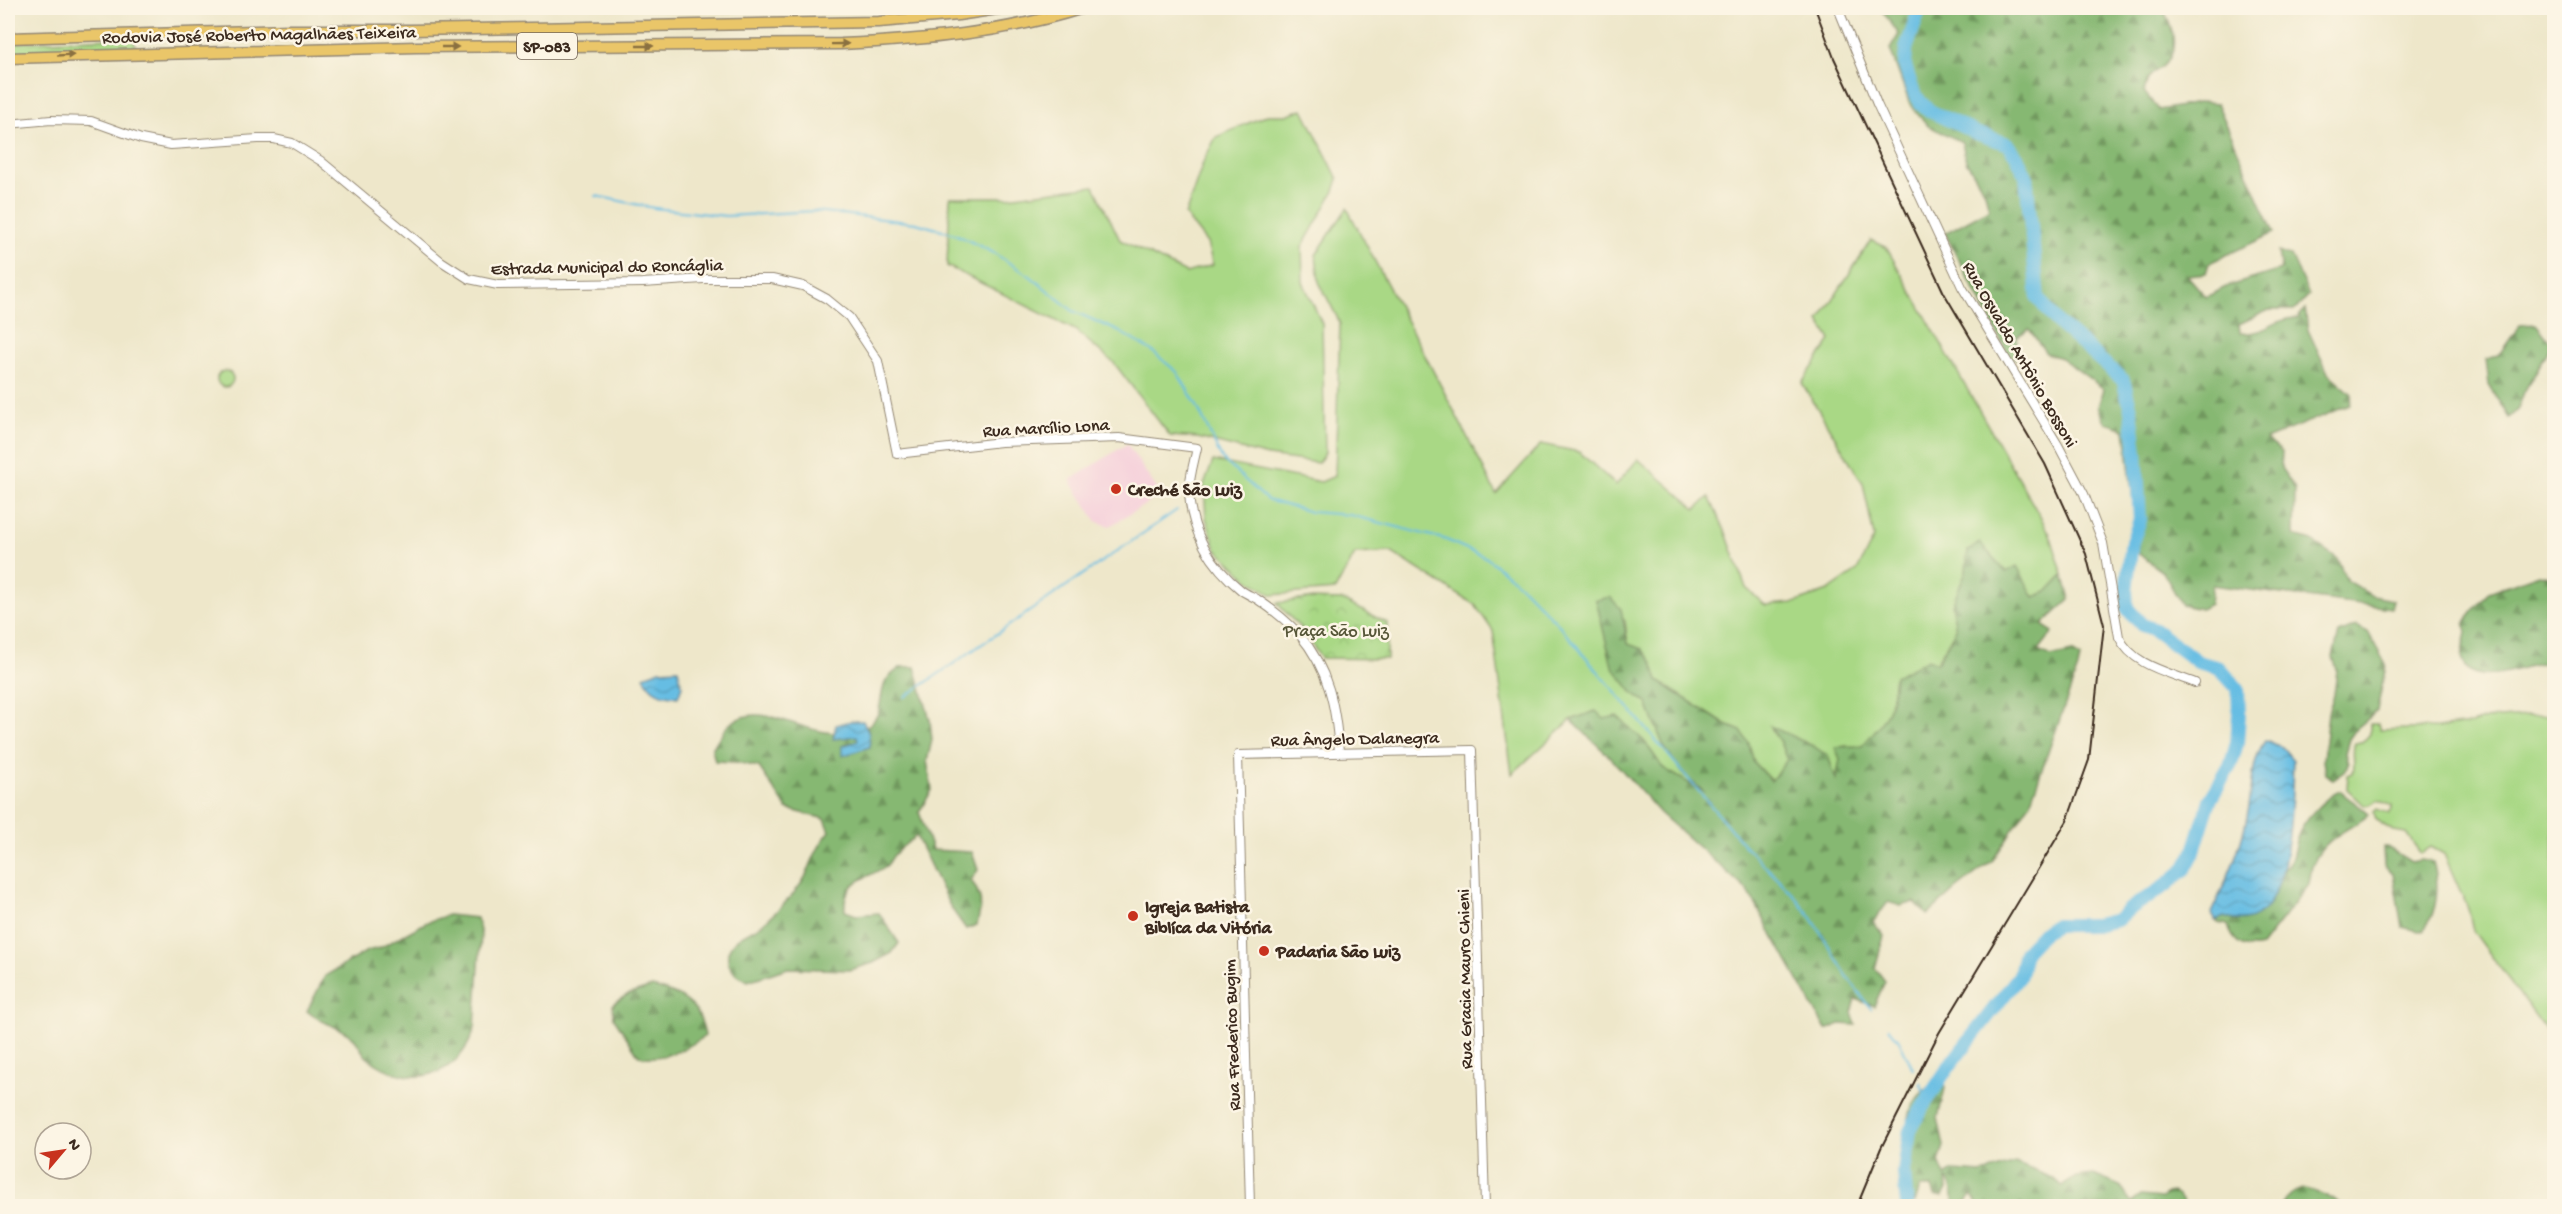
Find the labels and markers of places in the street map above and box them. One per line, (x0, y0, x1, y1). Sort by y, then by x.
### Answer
place label: Creché São Luiz (1127, 481, 1243, 502)
marker: Creché São Luiz (1109, 482, 1123, 496)
place label: Igreja Batista Biblíca da Vitória (1144, 898, 1273, 940)
marker: Igreja Batista Biblíca da Vitória (1126, 909, 1140, 923)
place label: Padaria São Luiz (1275, 943, 1401, 964)
marker: Padaria São Luiz (1257, 944, 1271, 958)

